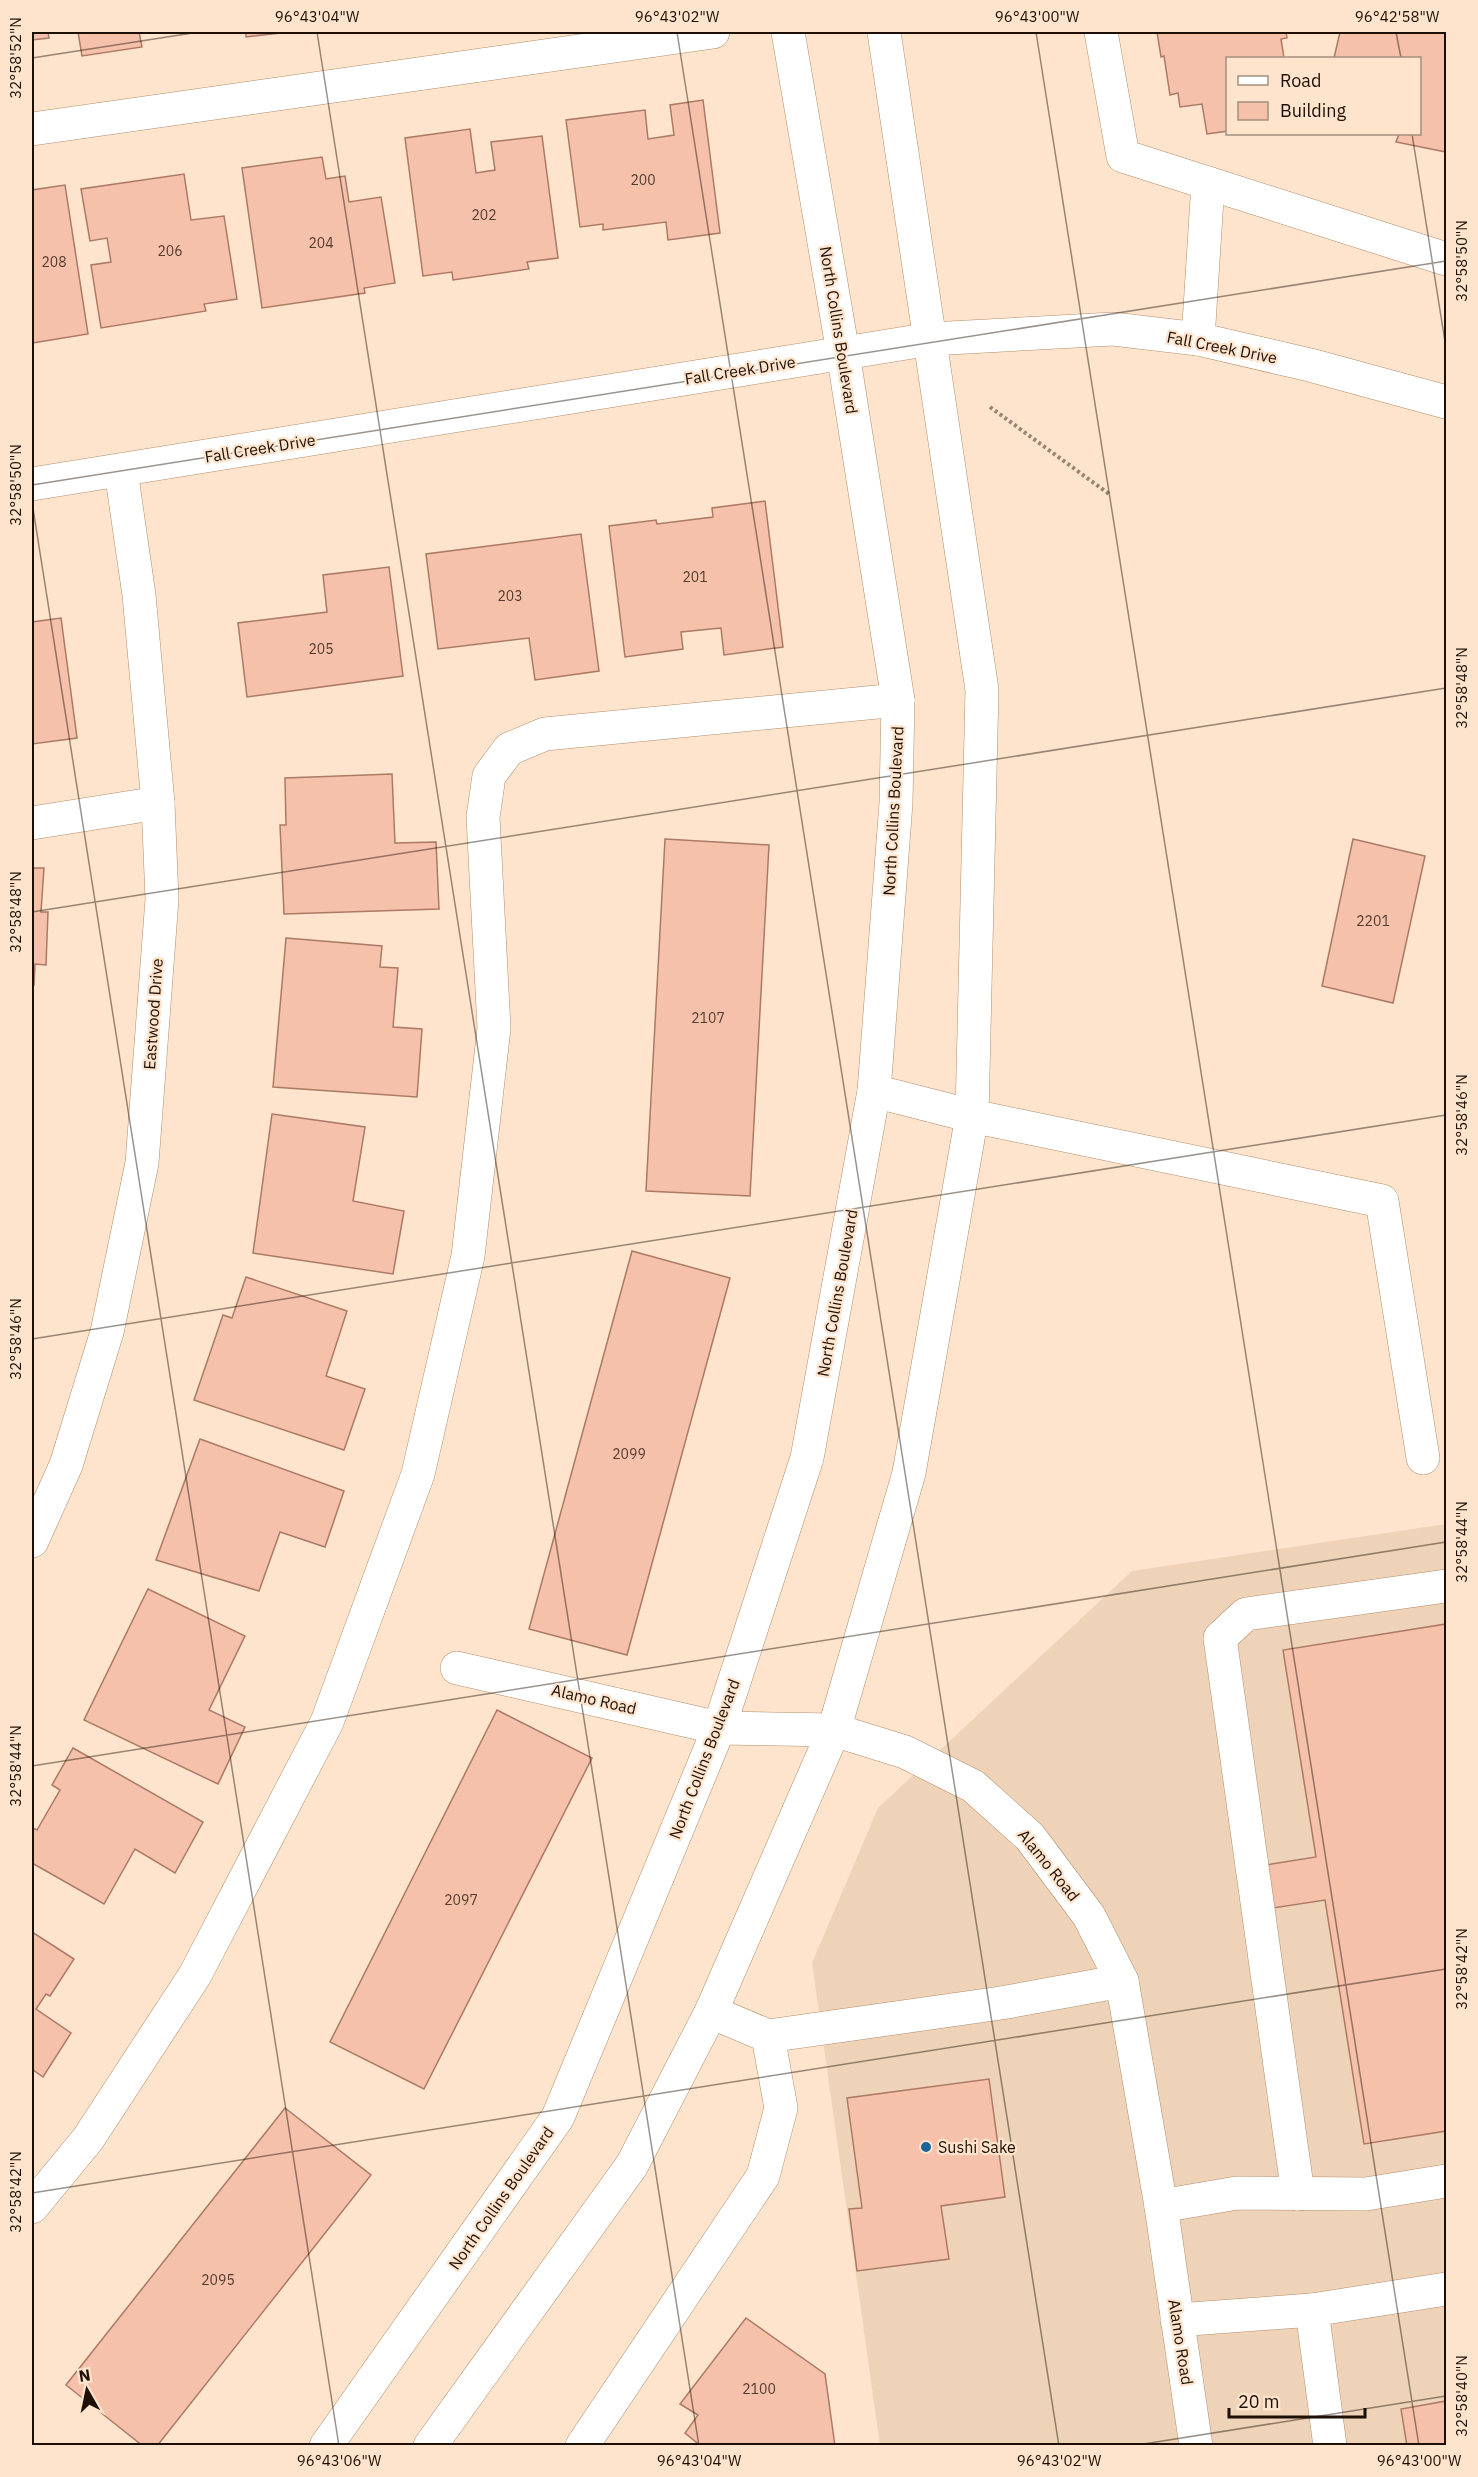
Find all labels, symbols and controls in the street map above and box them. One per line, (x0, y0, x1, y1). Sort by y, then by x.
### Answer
text: 96°43'04"W (275, 7, 360, 26)
text: 96°43'02"W (635, 7, 720, 26)
text: 96°43'00"W (995, 7, 1080, 26)
text: 96°42'58"W (1355, 7, 1440, 26)
text: 32°58'52"N (6, 17, 25, 99)
legend (1226, 57, 1421, 135)
text: Road (1280, 69, 1321, 92)
text: Building (1280, 99, 1347, 122)
house number: 200 (630, 171, 656, 189)
house number: 202 (471, 206, 497, 224)
text: 32°58'50"N (1452, 220, 1471, 302)
house number: 204 (308, 234, 334, 252)
house number: 206 (157, 242, 183, 260)
street label: North Collins Boulevard (816, 245, 862, 415)
house number: 208 (41, 253, 67, 271)
street label: Fall Creek Drive (1165, 327, 1279, 368)
street label: Fall Creek Drive (683, 351, 797, 389)
street label: Fall Creek Drive (203, 429, 317, 467)
text: 32°58'50"N (6, 444, 25, 526)
house number: 201 (682, 568, 708, 586)
house number: 203 (497, 587, 523, 605)
house number: 205 (308, 640, 334, 658)
text: 32°58'48"N (1452, 647, 1471, 729)
street label: North Collins Boulevard (879, 726, 907, 896)
text: 32°58'48"N (6, 871, 25, 953)
house number: 2201 (1356, 912, 1390, 930)
street label: Eastwood Drive (139, 957, 167, 1070)
house number: 2107 (691, 1009, 725, 1027)
text: 32°58'46"N (1452, 1074, 1471, 1156)
street label: North Collins Boulevard (812, 1208, 862, 1378)
text: 32°58'46"N (6, 1298, 25, 1380)
house number: 2099 (612, 1445, 646, 1463)
text: 32°58'44"N (1452, 1501, 1471, 1583)
street label: North Collins Boulevard (664, 1676, 744, 1842)
street label: Alamo Road (550, 1680, 638, 1718)
text: 32°58'44"N (6, 1725, 25, 1807)
street label: Alamo Road (1014, 1825, 1084, 1905)
house number: 2097 (444, 1891, 478, 1909)
text: 32°58'42"N (1452, 1928, 1471, 2010)
street label: North Collins Boulevard (444, 2123, 558, 2273)
place label: Sushi Sake (938, 2137, 1016, 2157)
marker: Sushi Sake (919, 2140, 933, 2154)
text: 32°58'42"N (6, 2151, 25, 2233)
house number: 2095 (201, 2271, 235, 2289)
street label: Alamo Road (1164, 2298, 1198, 2386)
text: 32°58'40"N (1452, 2355, 1471, 2437)
north arrow (57, 2360, 117, 2420)
text: N (77, 2364, 92, 2386)
house number: 2100 (742, 2380, 776, 2398)
scale bar (1229, 2381, 1366, 2419)
text: 20 m (1238, 2390, 1280, 2413)
text: 96°43'06"W (297, 2451, 382, 2470)
text: 96°43'04"W (657, 2451, 742, 2470)
text: 96°43'02"W (1017, 2451, 1102, 2470)
text: 96°43'00"W (1377, 2451, 1462, 2470)

